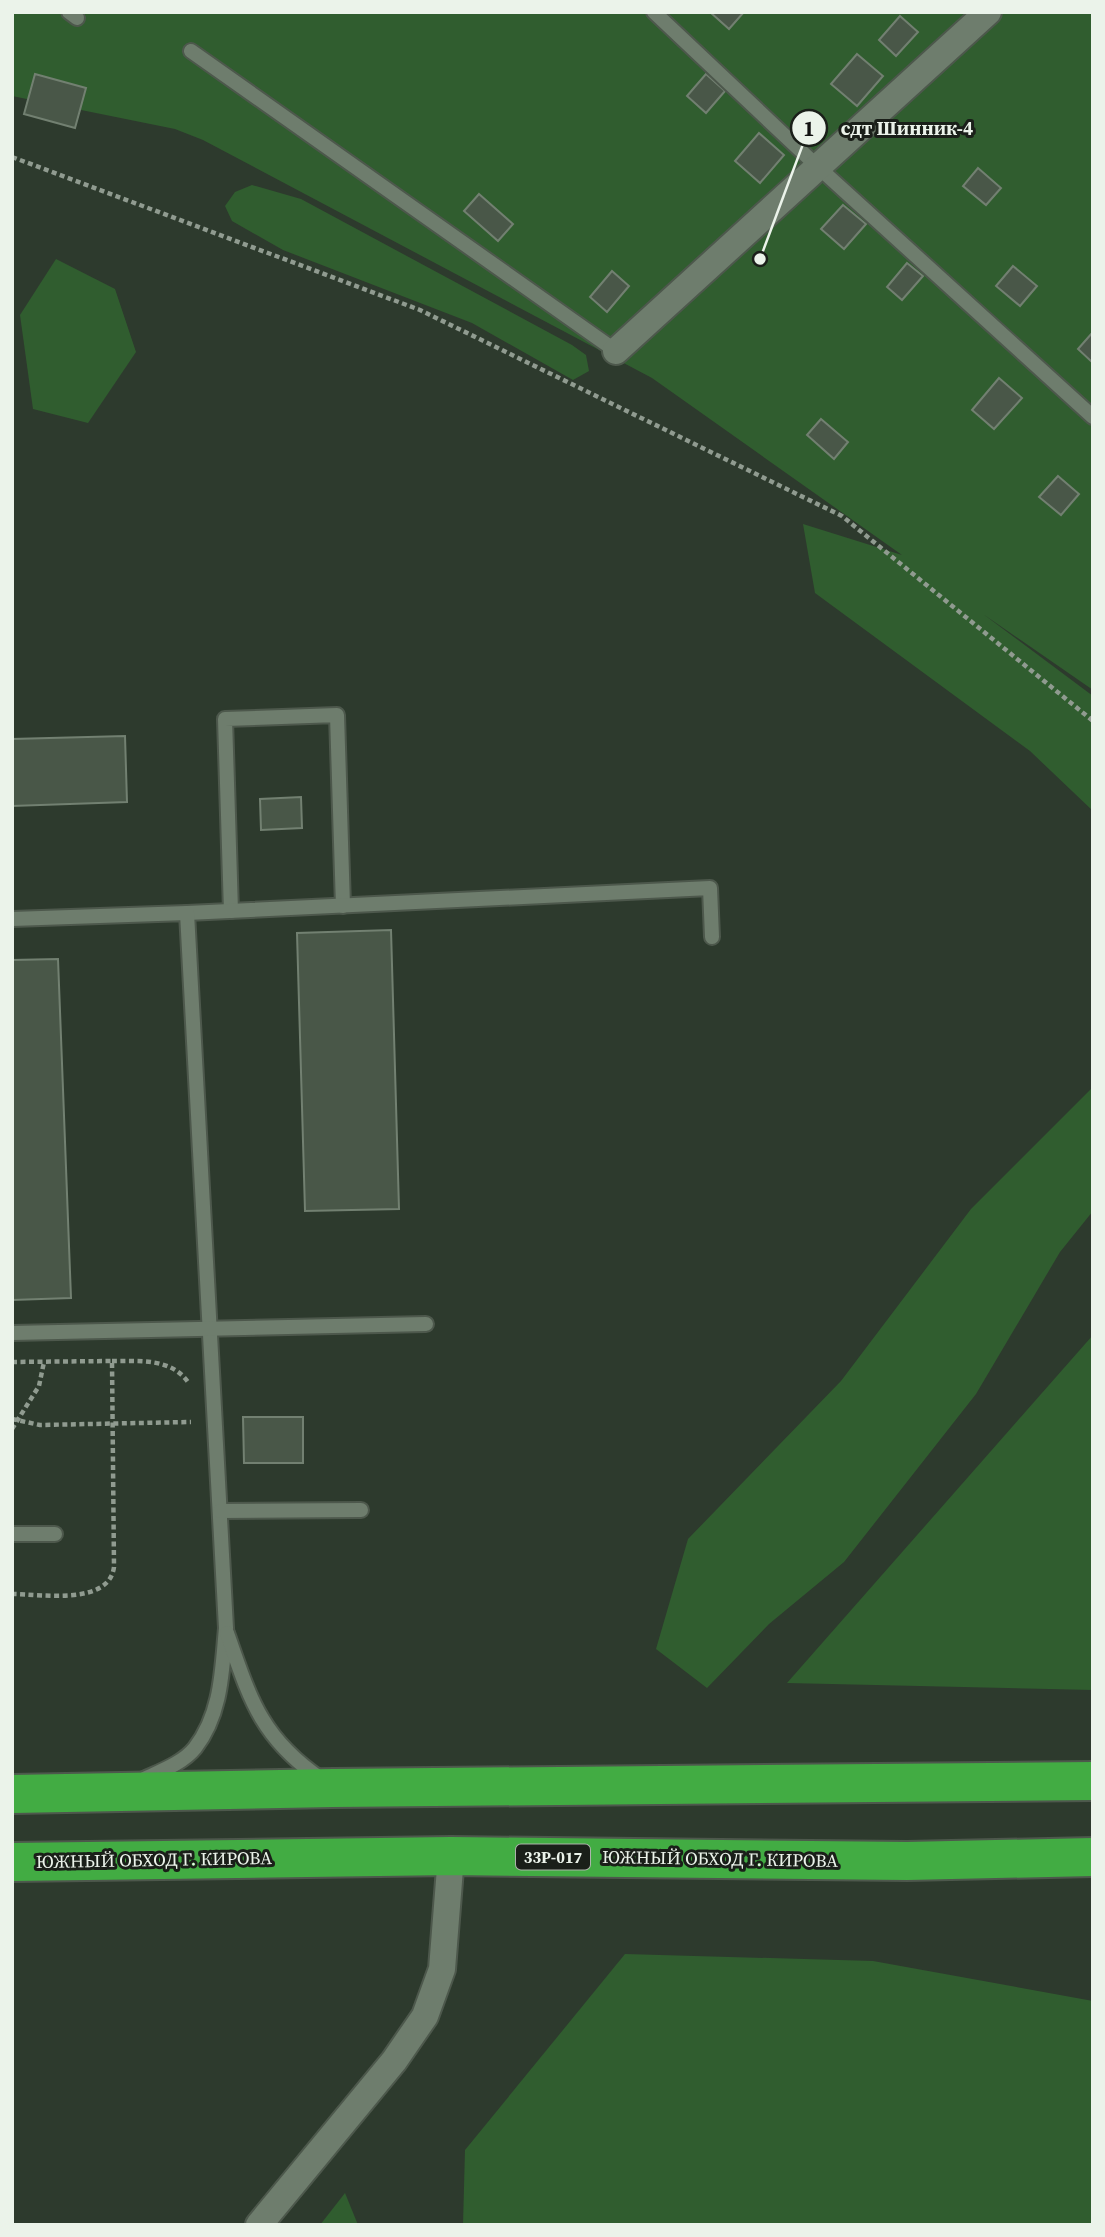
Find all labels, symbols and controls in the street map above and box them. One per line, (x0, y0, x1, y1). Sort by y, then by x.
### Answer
callout: сдт Шинник-4 (792, 108, 987, 148)
text: 1 (803, 114, 815, 143)
text: сдт Шинник-4 (841, 115, 973, 141)
road number: 33Р-017 (516, 1844, 590, 1870)
street label: ЮЖНЫЙ ОБХОД Г. КИРОВА (602, 1844, 838, 1873)
street label: ЮЖНЫЙ ОБХОД Г. КИРОВА (36, 1845, 272, 1874)

